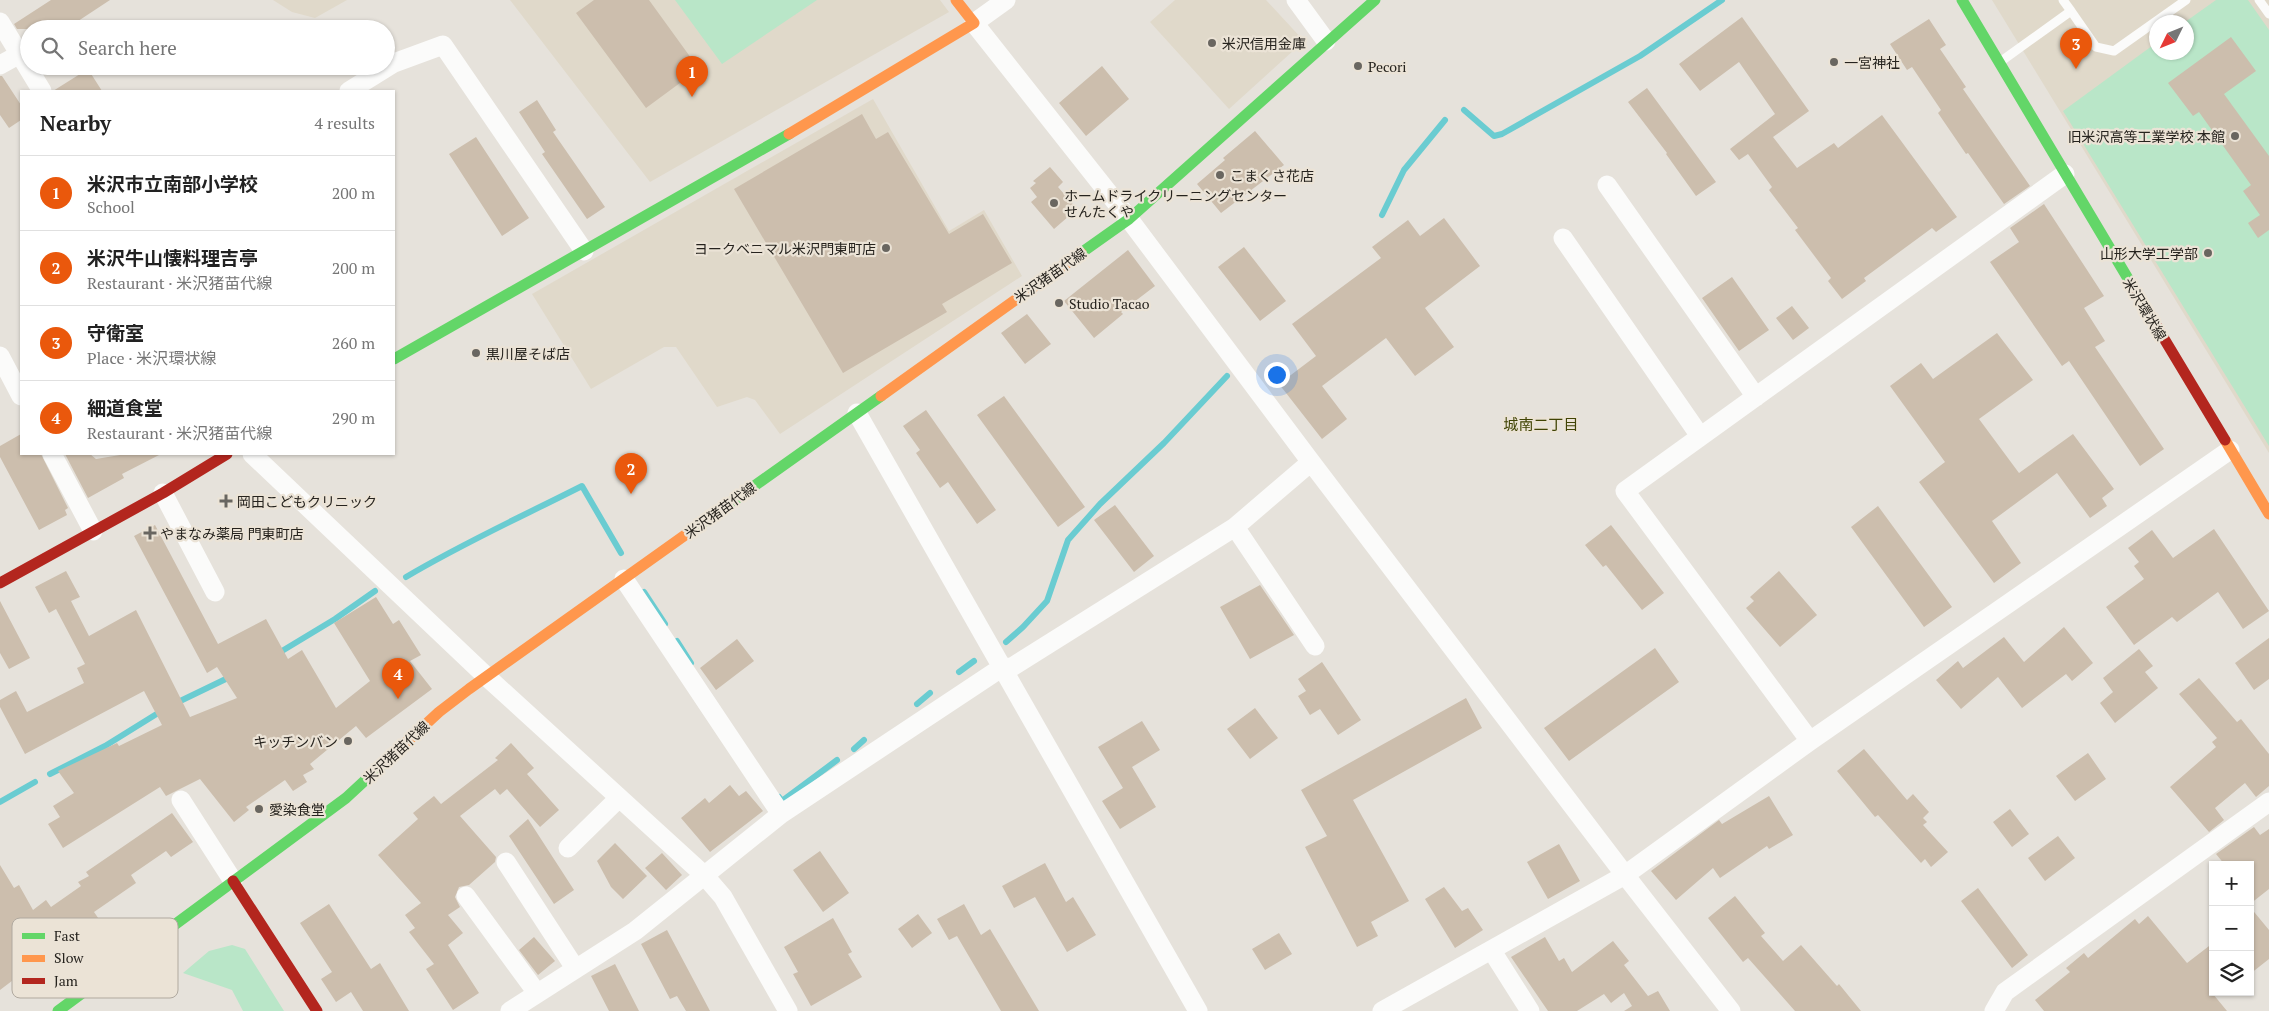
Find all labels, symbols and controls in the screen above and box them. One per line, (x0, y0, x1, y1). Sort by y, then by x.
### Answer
north arrow (2149, 15, 2194, 60)
search box (20, 20, 395, 75)
pin: 3 (2060, 28, 2092, 69)
icon: search (38, 34, 66, 62)
place label: 米沢信用金庫 (1222, 34, 1306, 53)
text: Search here (78, 35, 177, 60)
marker: 米沢信用金庫 (1206, 37, 1218, 49)
place label: 一宮神社 (1844, 53, 1900, 72)
pin: 1 (676, 56, 708, 97)
marker: 一宮神社 (1828, 56, 1840, 68)
place label: Pecori (1368, 57, 1407, 76)
marker: Pecori (1352, 60, 1364, 72)
text: Nearby (40, 109, 111, 137)
text: 4 results (315, 112, 375, 134)
place label: 旧米沢高等工業学校 本館 (2068, 127, 2225, 146)
marker: 旧米沢高等工業学校 本館 (2229, 130, 2241, 142)
place label: こまくさ花店 (1230, 166, 1314, 185)
marker: こまくさ花店 (1214, 169, 1226, 181)
text: 米沢市立南部小学校 (87, 171, 258, 196)
text: 1 (51, 182, 61, 204)
text: 200 m (332, 182, 375, 204)
place label: ホームドライクリーニングセンター せんたくや (1064, 186, 1287, 221)
text: School (87, 196, 135, 218)
marker: ホームドライクリーニングセンター せんたくや (1048, 197, 1060, 209)
place label: ヨークベニマル米沢門東町店 (694, 239, 876, 258)
marker: ヨークベニマル米沢門東町店 (880, 242, 892, 254)
street label: 米沢猪苗代線 (1010, 243, 1090, 307)
place label: 山形大学工学部 (2100, 244, 2198, 263)
text: 米沢牛山懐料理吉亭 (87, 245, 258, 270)
marker: 山形大学工学部 (2202, 247, 2214, 259)
text: 2 (51, 257, 61, 279)
text: 200 m (332, 257, 375, 279)
text: Restaurant · 米沢猪苗代線 (87, 272, 272, 294)
street label: 米沢環状線 (2119, 274, 2171, 344)
place label: Studio Tacao (1069, 294, 1150, 313)
marker: Studio Tacao (1053, 297, 1065, 309)
text: 守衛室 (87, 320, 144, 345)
text: 3 (51, 332, 61, 354)
text: 260 m (332, 332, 375, 354)
place label: 黒川屋そば店 (486, 344, 570, 363)
text: Place · 米沢環状線 (87, 347, 216, 369)
marker: 黒川屋そば店 (470, 347, 482, 359)
your location (1264, 362, 1290, 388)
text: 細道食堂 (87, 395, 163, 420)
text: 4 (51, 407, 61, 429)
text: 290 m (332, 407, 375, 429)
district label: 城南二丁目 (1503, 414, 1579, 434)
text: Restaurant · 米沢猪苗代線 (87, 422, 272, 444)
pin: 2 (615, 453, 647, 494)
street label: 米沢猪苗代線 (680, 478, 760, 542)
place label: 岡田こどもクリニック (237, 492, 377, 511)
marker: 岡田こどもクリニック (219, 494, 233, 508)
place label: やまなみ薬局 門東町店 (160, 524, 303, 543)
marker: やまなみ薬局 門東町店 (144, 527, 156, 539)
pin: 4 (382, 658, 414, 699)
street label: 米沢猪苗代線 (359, 716, 433, 788)
place label: キッチンバン (253, 732, 338, 751)
marker: キッチンバン (342, 735, 354, 747)
place label: 愛染食堂 (269, 800, 325, 819)
marker: 愛染食堂 (253, 803, 265, 815)
map controls (2209, 861, 2254, 996)
button: + (2209, 861, 2254, 906)
button: − (2209, 906, 2254, 951)
legend (12, 918, 178, 998)
text: Fast (54, 926, 81, 945)
text: Slow (54, 948, 84, 967)
button: layers (2209, 951, 2254, 996)
text: Jam (54, 971, 78, 990)

